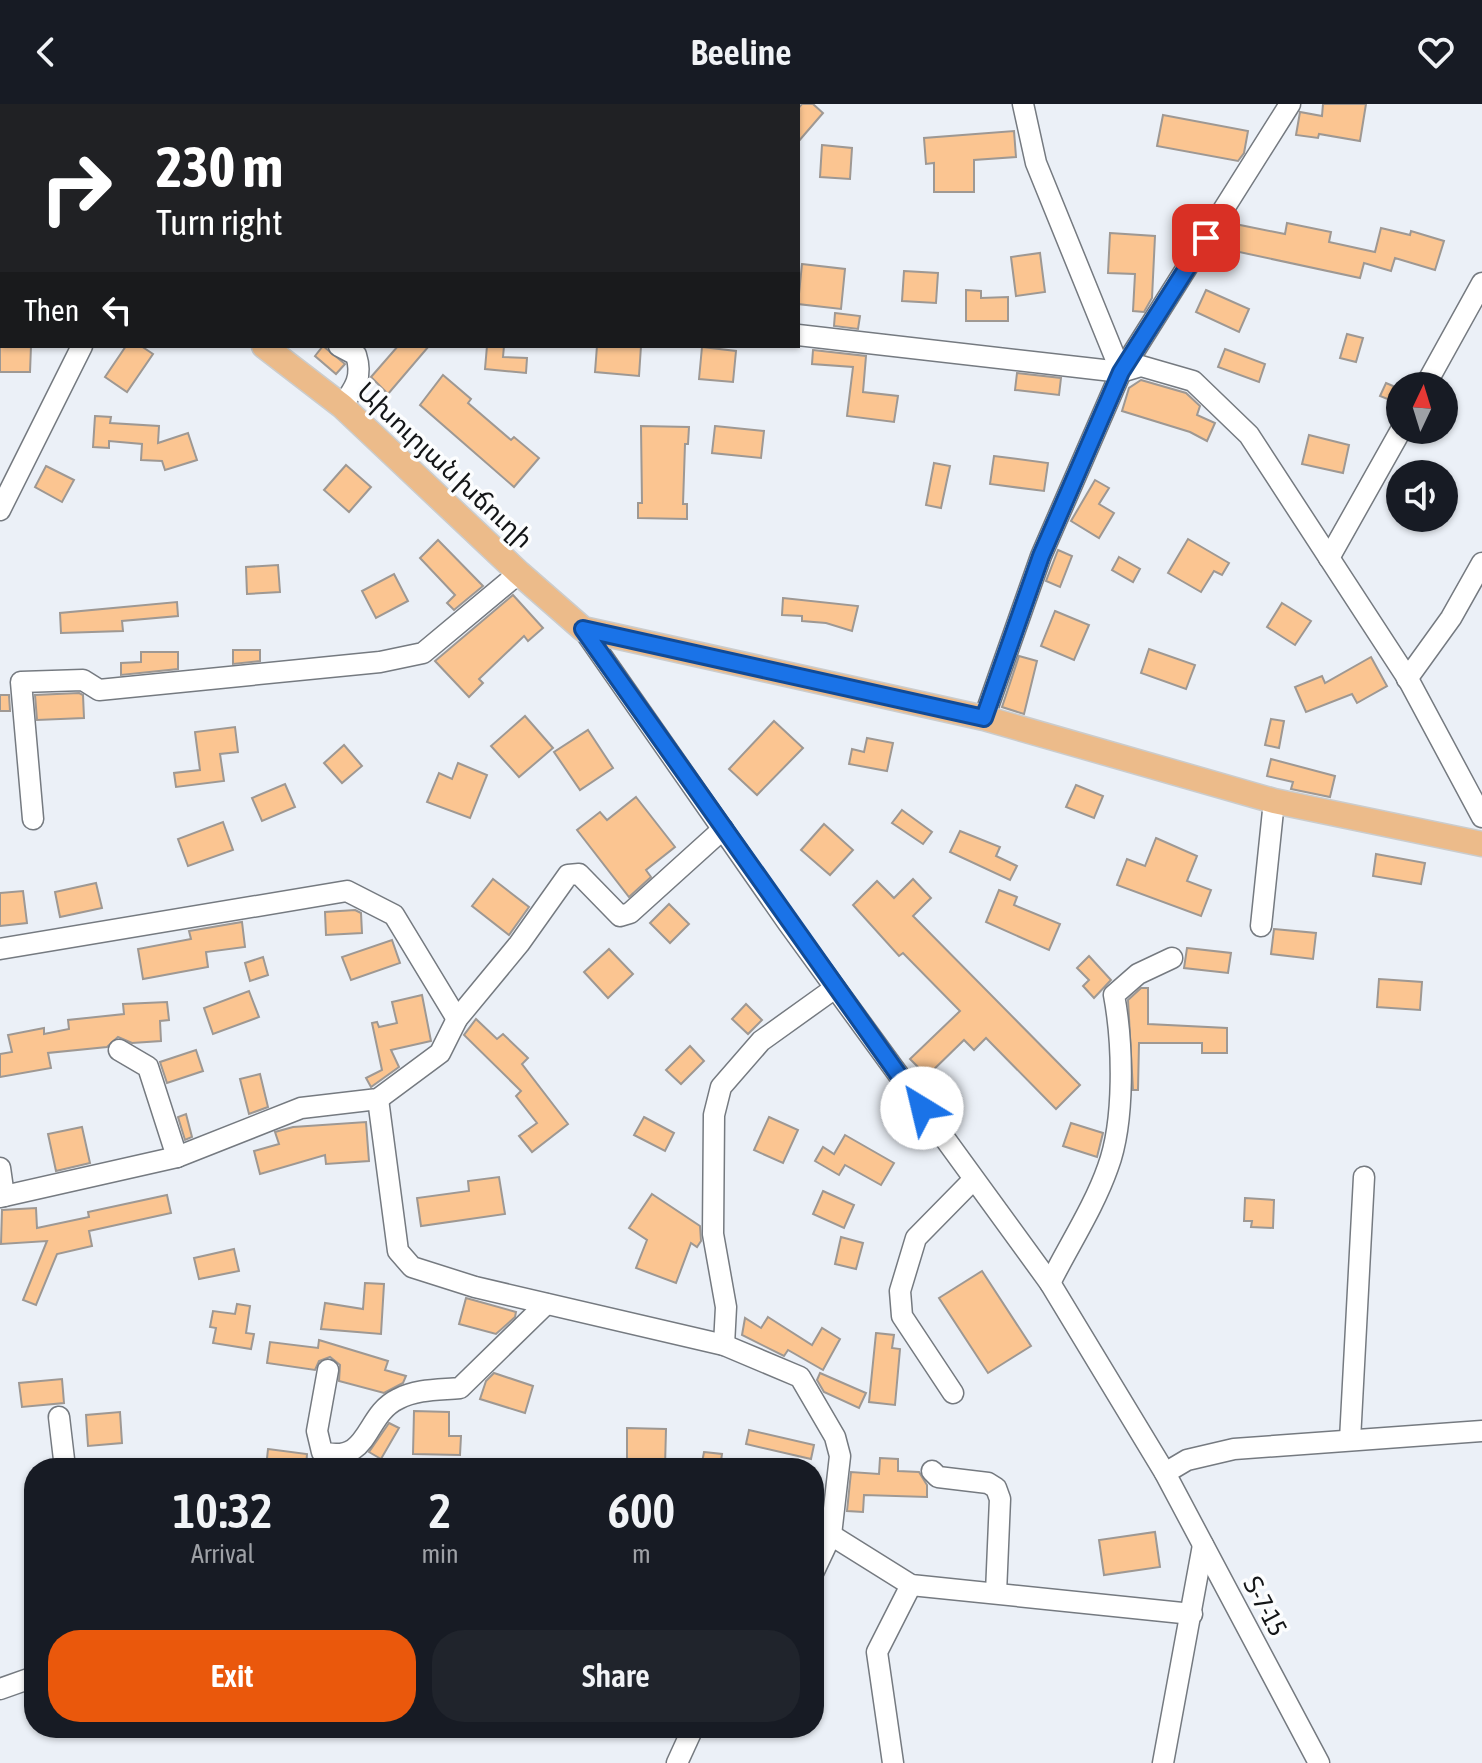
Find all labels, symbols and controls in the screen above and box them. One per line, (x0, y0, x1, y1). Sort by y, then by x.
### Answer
icon: back (24, 30, 68, 74)
icon: heart (1414, 30, 1458, 74)
text: Beeline (690, 31, 792, 73)
text: 230 m (156, 135, 283, 199)
icon: right (24, 136, 128, 240)
text: Turn right (156, 201, 283, 243)
pin (1172, 204, 1240, 272)
icon: arrive (1184, 216, 1228, 260)
icon: left (95, 288, 139, 332)
text: Then (24, 293, 79, 327)
north arrow (1386, 372, 1458, 444)
map controls (1386, 372, 1458, 532)
street label: Ախուրյան խճուղի (351, 376, 539, 554)
button: sound (1386, 460, 1458, 532)
position arrow (880, 1066, 964, 1150)
text: 10:32 (173, 1483, 273, 1538)
text: 2 (429, 1483, 451, 1538)
text: 600 (608, 1483, 675, 1538)
text: Arrival (191, 1539, 254, 1569)
text: min (421, 1539, 459, 1569)
text: m (632, 1539, 651, 1569)
street label: Տ-7-15 (1237, 1571, 1293, 1641)
button: Exit (48, 1630, 416, 1722)
button: Share (432, 1630, 800, 1722)

